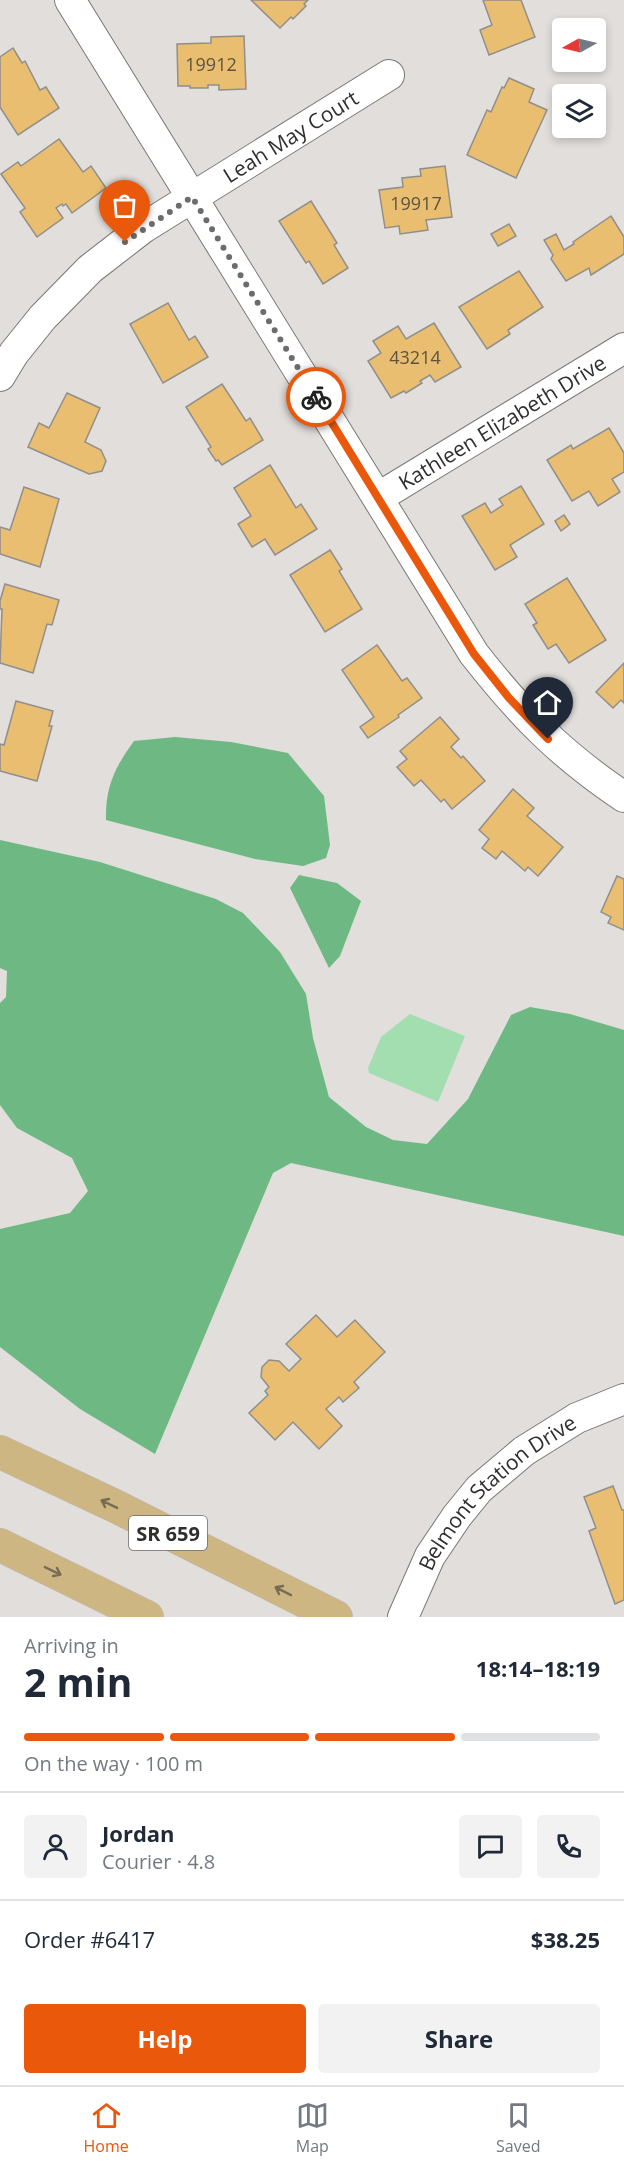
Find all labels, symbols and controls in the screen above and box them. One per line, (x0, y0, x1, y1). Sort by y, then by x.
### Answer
north arrow (552, 18, 606, 72)
map controls (552, 18, 606, 138)
house number: 19912 (185, 52, 237, 76)
street label: Leah May Court (218, 84, 363, 189)
button: layers (552, 84, 606, 138)
pin (99, 180, 150, 242)
icon: bag (108, 189, 141, 222)
house number: 19917 (390, 191, 442, 215)
house number: 43214 (389, 345, 441, 369)
street label: Kathleen Elizabeth Drive (393, 348, 611, 496)
courier (286, 367, 346, 427)
icon: bike (300, 381, 333, 414)
pin (522, 677, 573, 739)
icon: home (531, 686, 564, 719)
street label: Belmont Station Drive (412, 1408, 581, 1574)
one-way arrow (100, 1497, 118, 1509)
road number: SR 659 (129, 1516, 207, 1550)
one-way arrow (43, 1566, 61, 1577)
one-way arrow (275, 1585, 293, 1596)
text: Arriving in (24, 1632, 119, 1659)
text: 18:14–18:19 (476, 1653, 600, 1683)
text: 2 min (24, 1655, 132, 1708)
text: On the way · 100 m (24, 1750, 203, 1777)
button: person (24, 1815, 87, 1878)
button: chat (459, 1815, 522, 1878)
button: phone (537, 1815, 600, 1878)
text: Jordan (102, 1818, 175, 1848)
text: Courier · 4.8 (102, 1848, 215, 1875)
text: Order #6417 (24, 1924, 155, 1954)
text: $38.25 (531, 1924, 600, 1954)
button: Help (24, 2004, 306, 2073)
button: Share (318, 2004, 600, 2073)
tab: Home (84, 2099, 129, 2157)
tab: Map (296, 2099, 329, 2157)
tab: Saved (496, 2099, 540, 2157)

